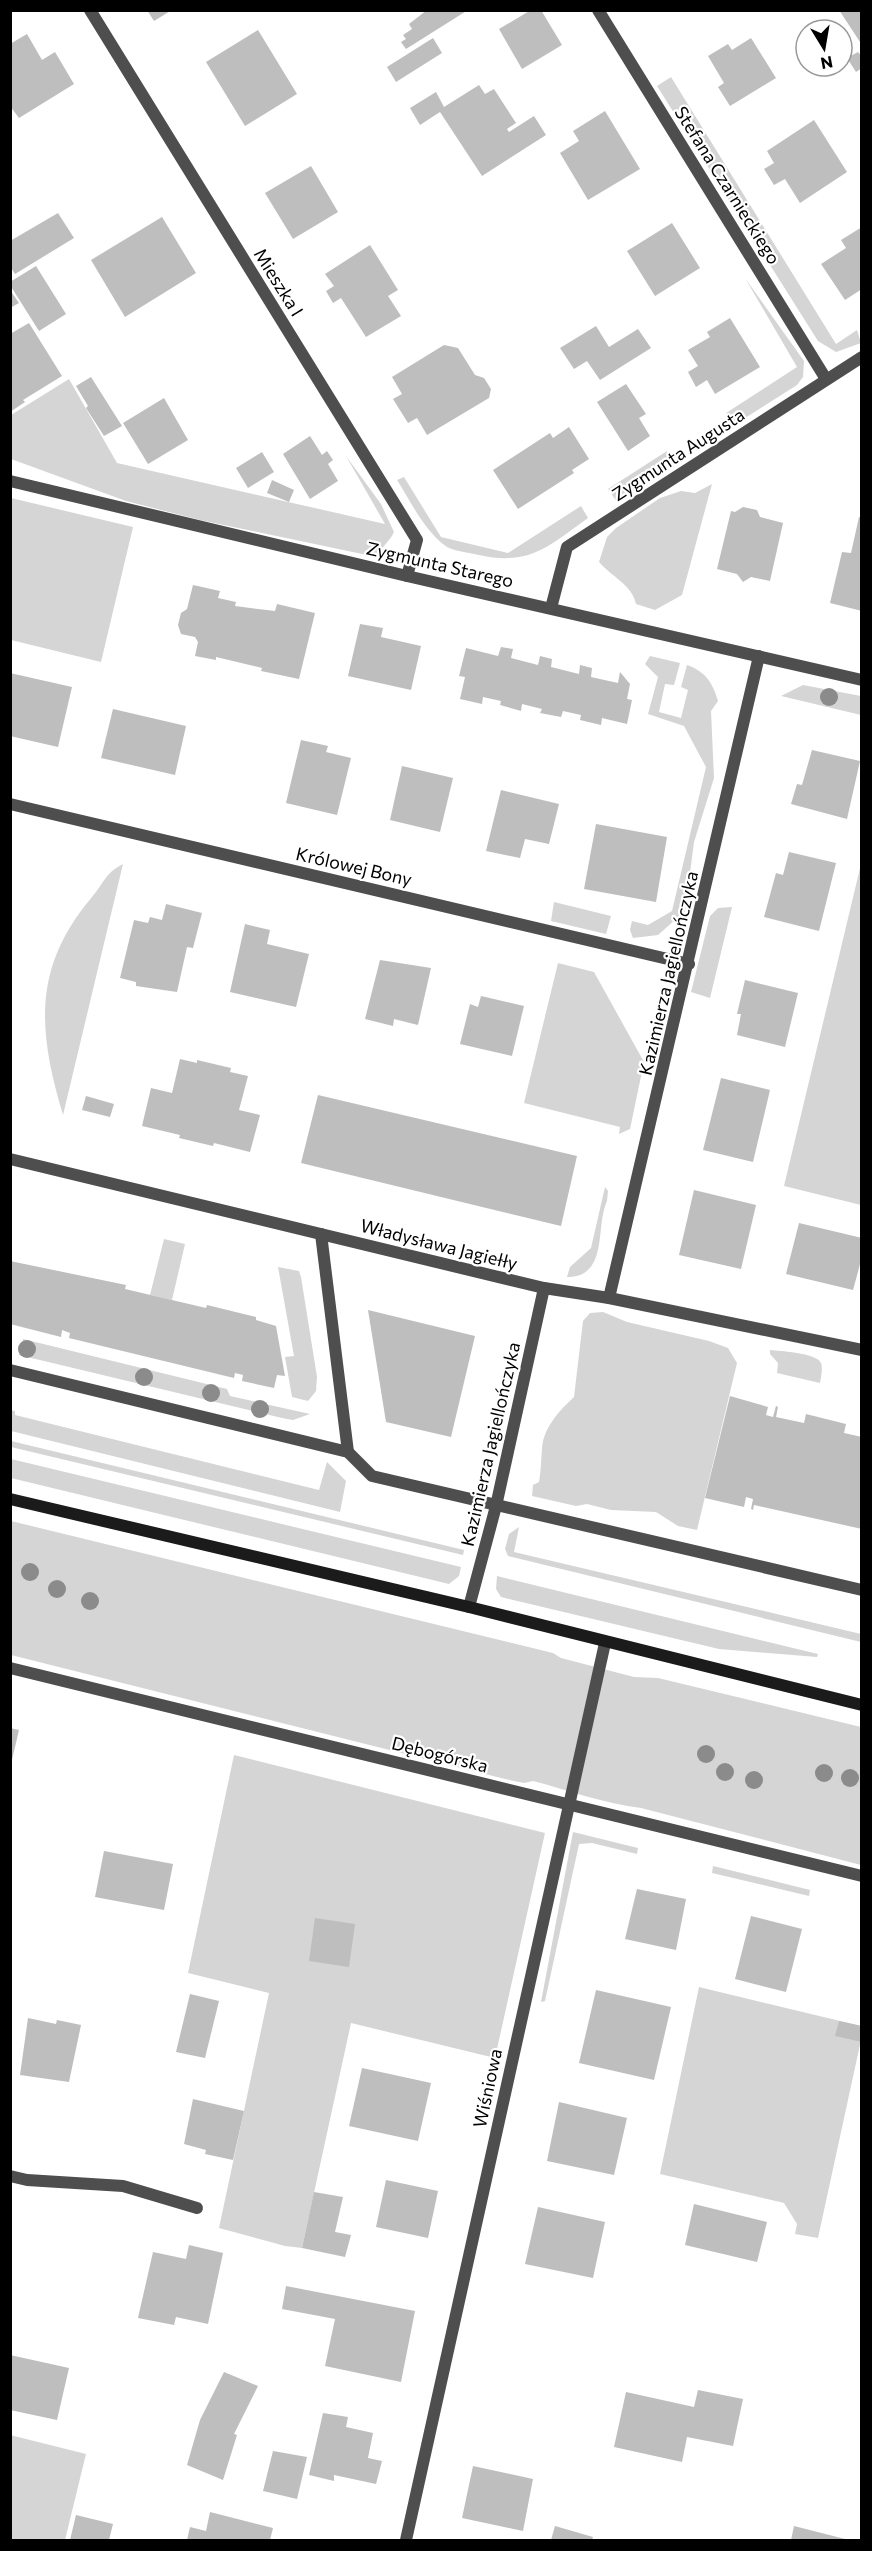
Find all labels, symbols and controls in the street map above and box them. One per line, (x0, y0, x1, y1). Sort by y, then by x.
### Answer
north arrow (794, 18, 854, 78)
text: N (819, 53, 835, 74)
street label: Stefana Czarnieckiego (670, 102, 786, 268)
street label: Mieszka I (249, 244, 309, 320)
street label: Zygmunta Augusta (608, 403, 748, 505)
street label: Zygmunta Starego (364, 536, 516, 592)
street label: Królowej Bony (294, 842, 414, 890)
street label: Kazimierza Jagiellończyka (634, 869, 702, 1077)
street label: Władysława Jagiełły (358, 1214, 520, 1274)
street label: Kazimierza Jagiellończyka (456, 1340, 524, 1548)
street label: Dębogórska (389, 1731, 491, 1777)
street label: Wiśniowa (468, 2046, 506, 2130)

